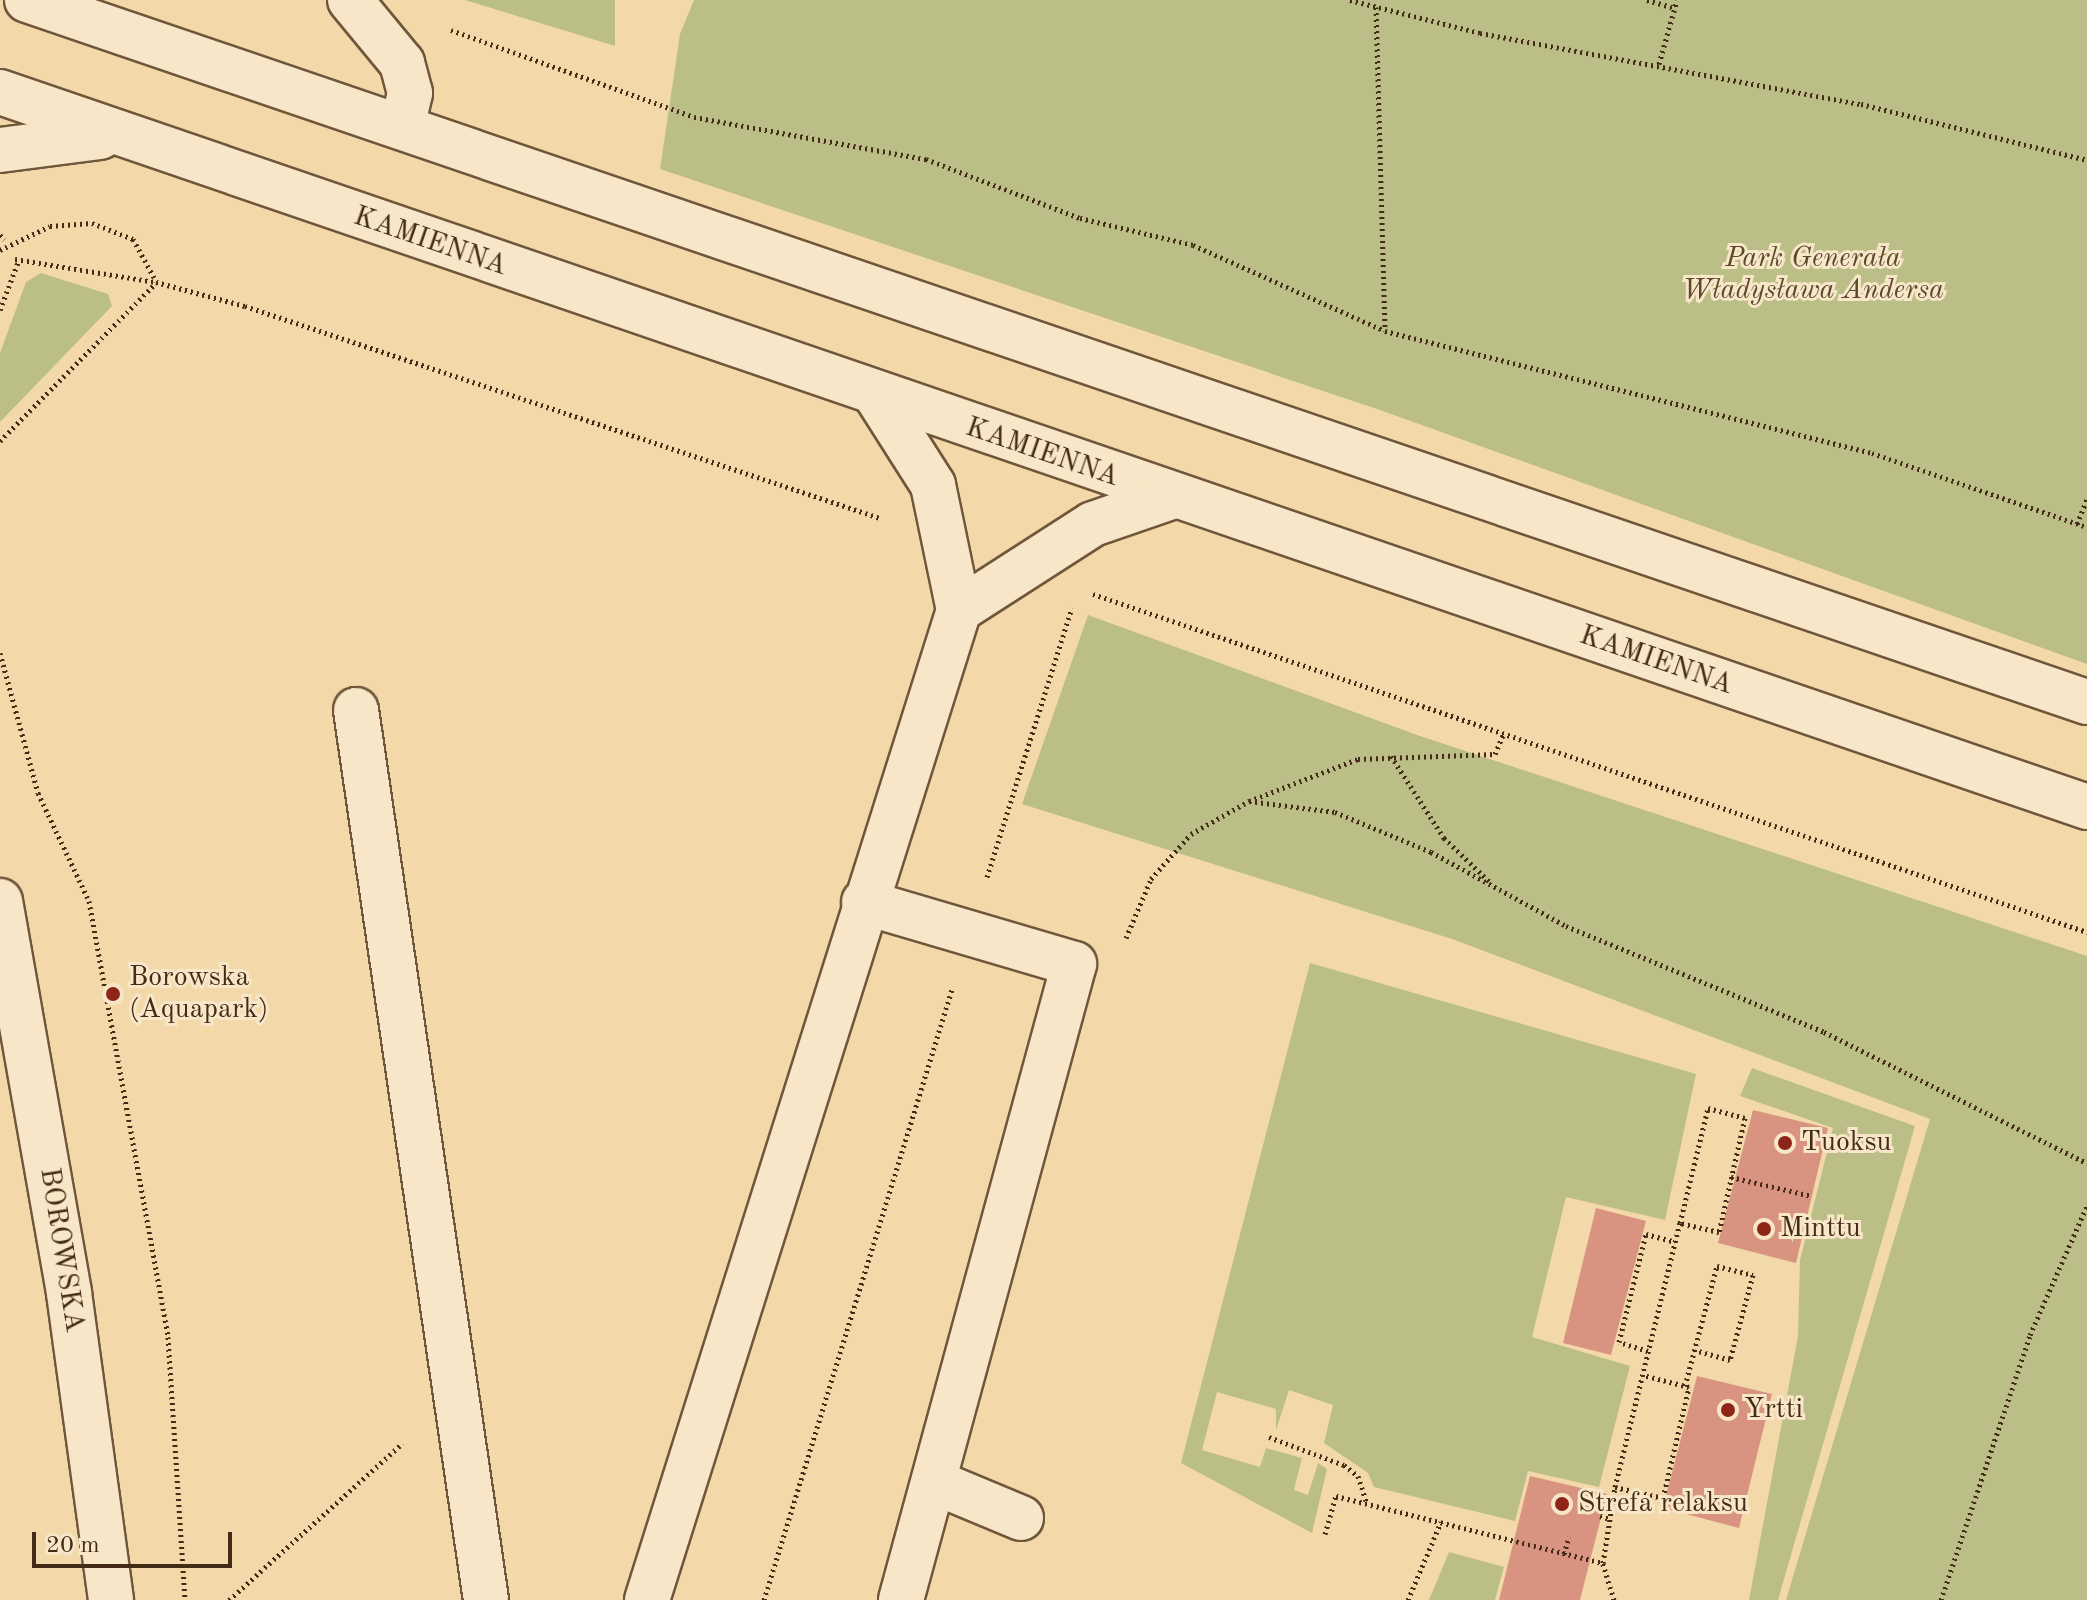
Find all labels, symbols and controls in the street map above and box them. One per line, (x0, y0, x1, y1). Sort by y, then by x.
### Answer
street label: KAMIENNA (349, 200, 511, 284)
park label: Park Generała Władysława Andersa (1682, 242, 1944, 308)
street label: KAMIENNA (961, 411, 1123, 495)
street label: KAMIENNA (1575, 619, 1737, 703)
place label: Borowska (Aquapark) (129, 961, 268, 1027)
marker: Borowska (Aquapark) (104, 985, 122, 1003)
place label: Tuoksu (1801, 1126, 1891, 1160)
marker: Tuoksu (1776, 1134, 1794, 1152)
street label: BOROWSKA (31, 1165, 91, 1335)
place label: Minttu (1780, 1212, 1861, 1246)
marker: Minttu (1755, 1220, 1773, 1238)
place label: Yrtti (1744, 1393, 1803, 1427)
marker: Yrtti (1719, 1401, 1737, 1419)
place label: Strefa relaksu (1578, 1487, 1748, 1521)
marker: Strefa relaksu (1553, 1495, 1571, 1513)
scale bar (36, 1516, 236, 1566)
text: 20 m (46, 1534, 100, 1558)

